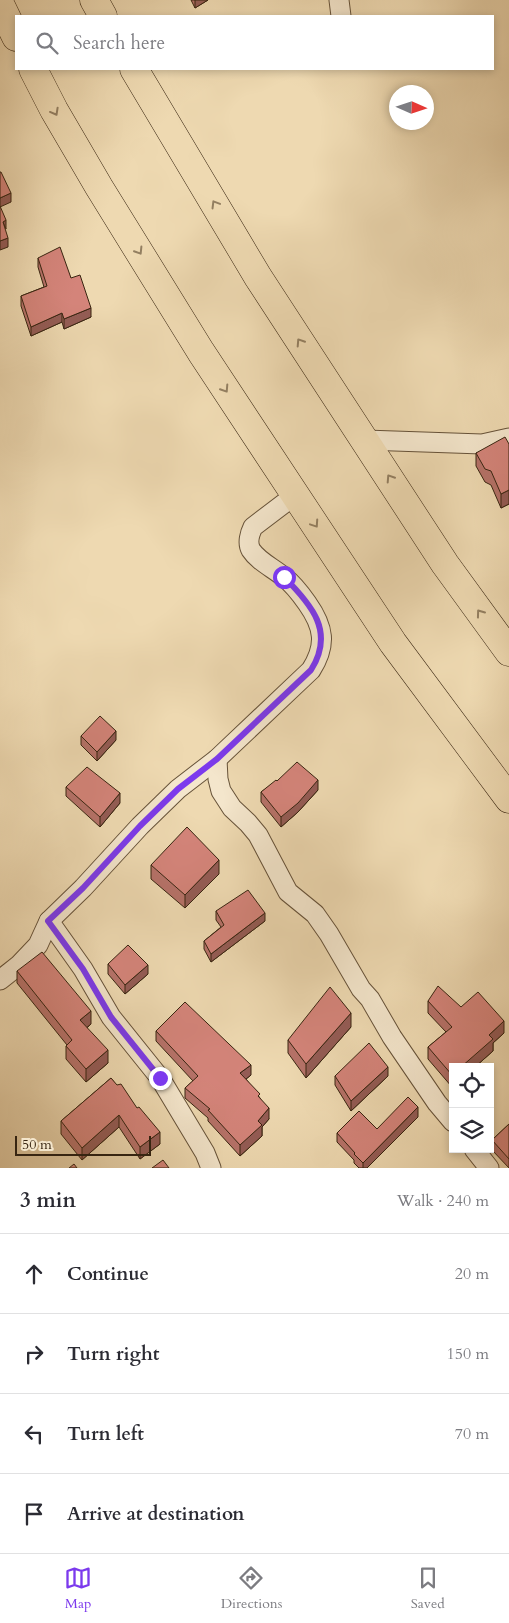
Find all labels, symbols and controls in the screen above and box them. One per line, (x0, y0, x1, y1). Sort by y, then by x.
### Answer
search box (15, 15, 494, 70)
icon: search (33, 29, 61, 57)
text: Search here (73, 30, 165, 56)
north arrow (389, 85, 434, 130)
one-way arrow (49, 107, 59, 116)
one-way arrow (211, 201, 221, 210)
one-way arrow (133, 246, 142, 255)
one-way arrow (297, 339, 307, 348)
one-way arrow (219, 383, 229, 392)
one-way arrow (386, 474, 396, 483)
one-way arrow (309, 519, 318, 528)
route start (273, 566, 296, 589)
one-way arrow (477, 609, 486, 619)
map controls (449, 1063, 494, 1153)
button: locate (449, 1063, 494, 1108)
route end (149, 1067, 172, 1090)
button: layers (449, 1108, 494, 1153)
scale bar (15, 1133, 151, 1156)
text: 50 m (22, 1135, 52, 1154)
text: 3 min (20, 1186, 76, 1215)
text: Walk · 240 m (397, 1190, 489, 1212)
icon: ahead (20, 1260, 48, 1288)
text: Continue (67, 1261, 149, 1287)
text: 20 m (455, 1263, 489, 1285)
icon: right (20, 1340, 48, 1368)
text: Turn right (67, 1341, 159, 1367)
text: 150 m (447, 1343, 489, 1365)
icon: left (20, 1420, 48, 1448)
text: Turn left (67, 1421, 144, 1447)
text: 70 m (455, 1423, 489, 1445)
icon: arrive (20, 1500, 48, 1528)
text: Arrive at destination (67, 1501, 244, 1527)
tab: Map (64, 1564, 92, 1613)
tab: Directions (221, 1564, 282, 1613)
tab: Saved (411, 1564, 445, 1613)

